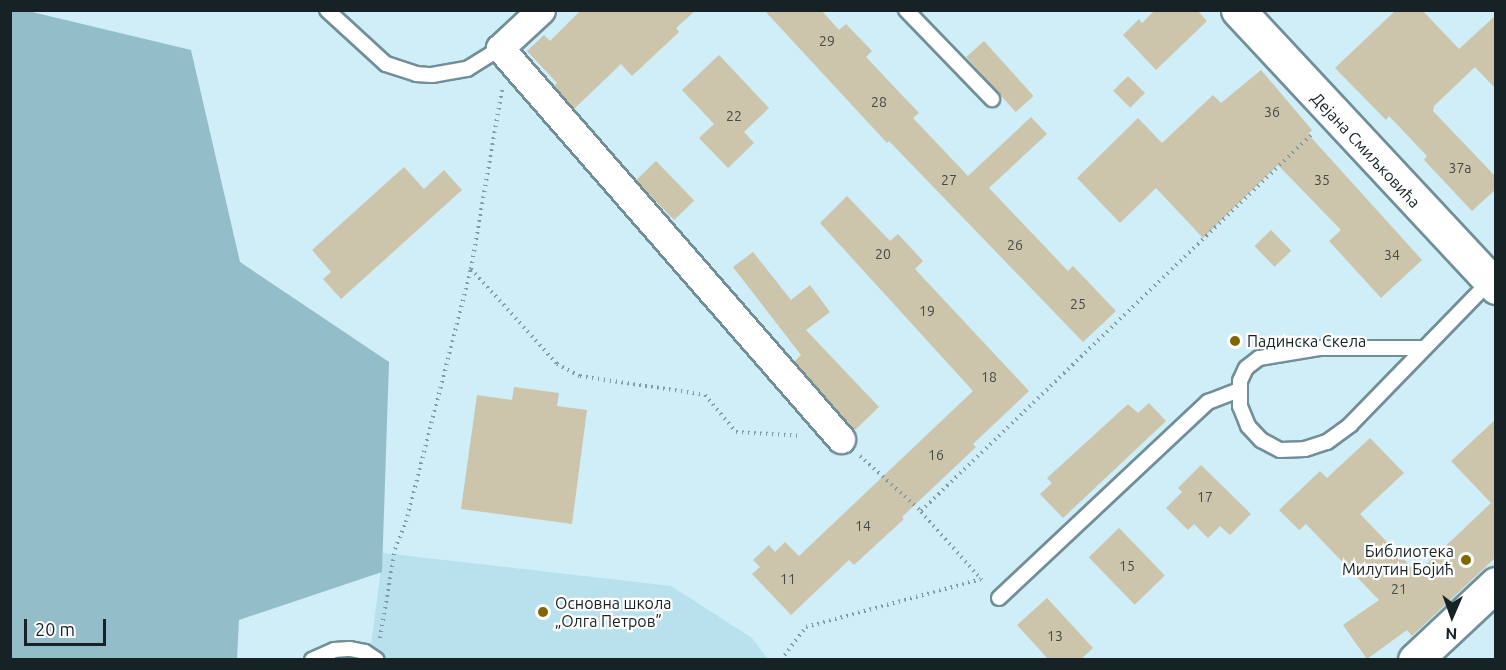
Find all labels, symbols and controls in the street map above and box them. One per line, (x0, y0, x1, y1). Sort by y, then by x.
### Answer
house number: 29 (819, 33, 835, 49)
street label: Дејана Смиљковића (1308, 88, 1424, 212)
house number: 28 (871, 94, 887, 110)
house number: 36 (1264, 104, 1280, 120)
house number: 22 (726, 108, 742, 124)
house number: 37a (1449, 160, 1471, 176)
house number: 27 (941, 172, 957, 188)
house number: 35 (1314, 172, 1330, 188)
house number: 26 (1007, 237, 1023, 253)
house number: 20 (875, 246, 891, 262)
house number: 34 (1384, 247, 1400, 263)
house number: 25 (1070, 296, 1086, 312)
house number: 19 (919, 303, 935, 319)
place label: Падинска Скела (1247, 331, 1366, 351)
marker: Падинска Скела (1228, 334, 1242, 348)
house number: 18 (981, 369, 997, 385)
house number: 16 (928, 447, 944, 463)
house number: 17 (1197, 489, 1213, 505)
house number: 14 (855, 518, 871, 534)
place label: Библиотека Милутин Бојић (1342, 541, 1454, 579)
marker: Библиотека Милутин Бојић (1459, 553, 1473, 567)
house number: 15 (1119, 558, 1135, 574)
house number: 11 (780, 571, 796, 587)
house number: 21 (1391, 581, 1407, 597)
north arrow (1422, 586, 1482, 646)
place label: Основна школа „Олга Петров” (555, 593, 671, 631)
marker: Основна школа „Олга Петров” (536, 605, 550, 619)
scale bar (27, 607, 110, 645)
text: 20 m (35, 619, 75, 639)
text: N (1445, 625, 1458, 643)
house number: 13 (1047, 628, 1063, 644)

